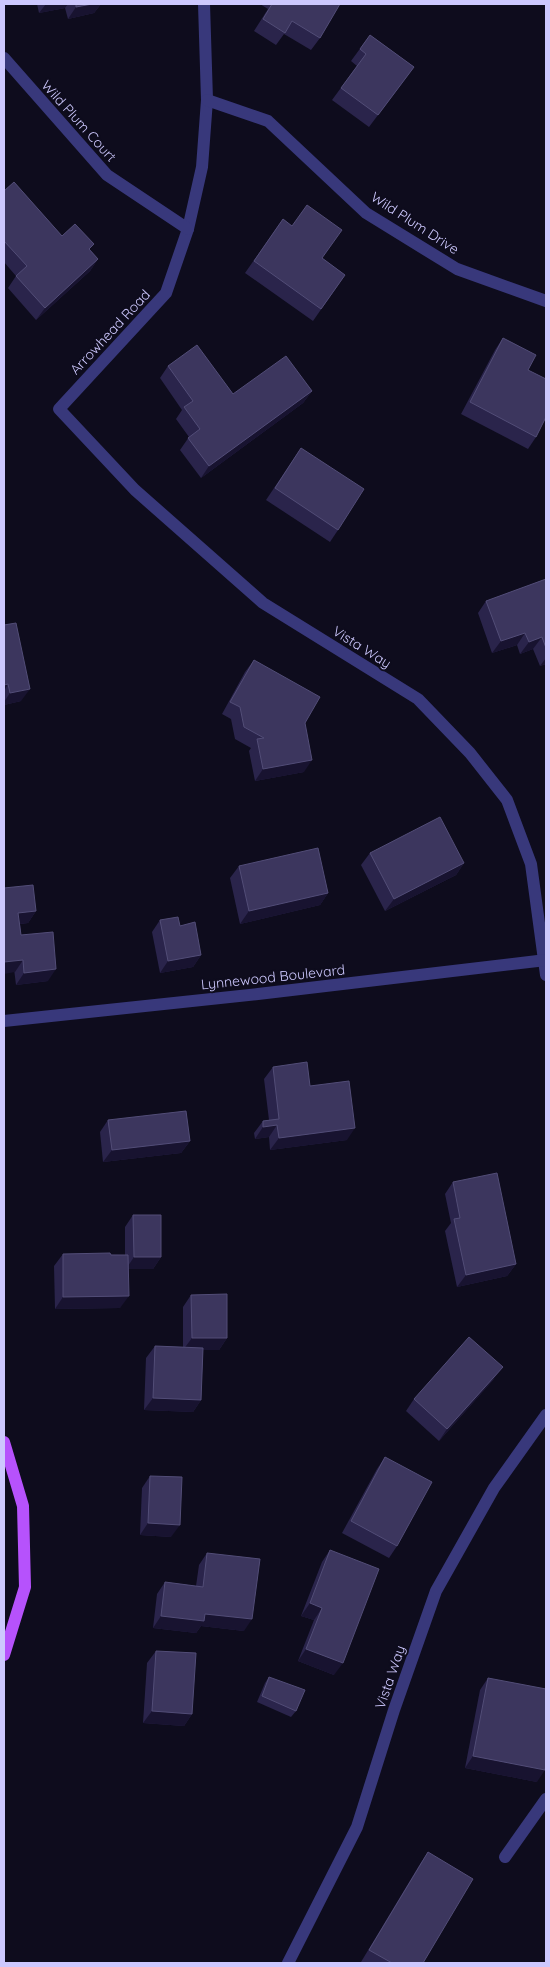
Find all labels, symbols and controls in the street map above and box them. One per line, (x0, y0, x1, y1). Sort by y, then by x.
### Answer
street label: Wild Plum Court (38, 76, 121, 166)
street label: Wild Plum Drive (367, 188, 463, 258)
street label: Arrowhead Road (66, 286, 154, 378)
street label: Vista Way (329, 622, 395, 672)
street label: Lynnewood Boulevard (200, 960, 346, 994)
street label: Vista Way (371, 1643, 409, 1711)

